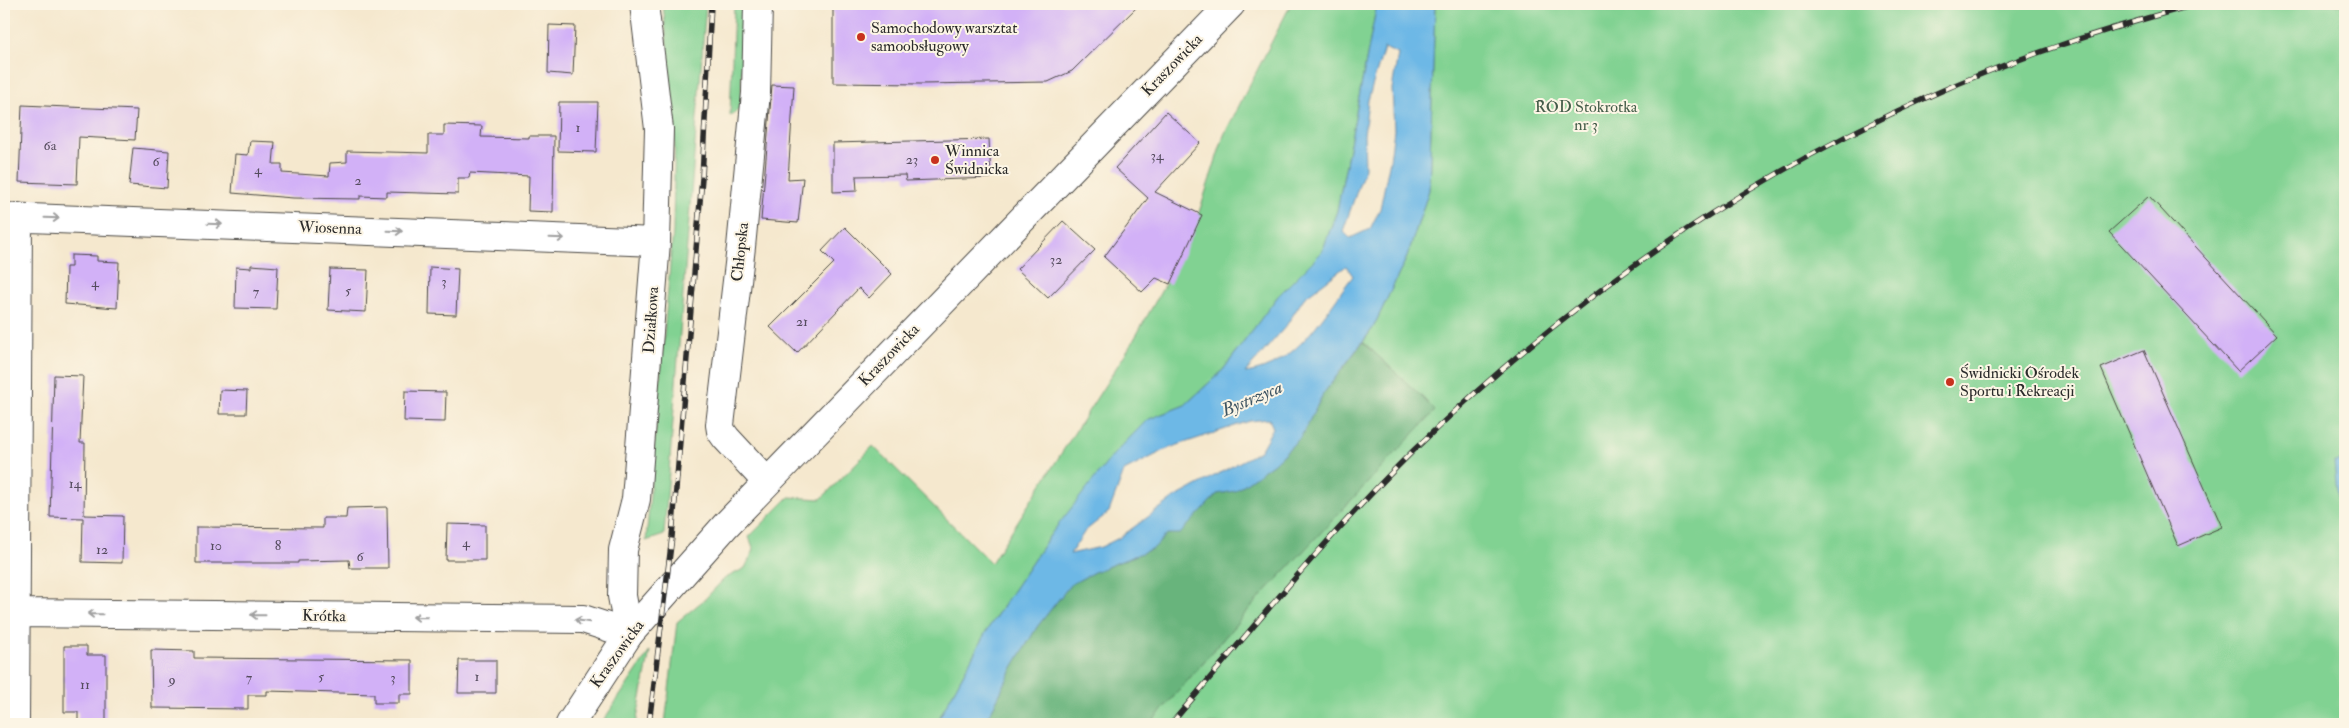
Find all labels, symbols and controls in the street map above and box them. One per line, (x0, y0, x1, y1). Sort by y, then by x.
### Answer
place label: Samochodowy warsztat samoobsługowy (871, 18, 1017, 56)
street label: Kraszowicka (1137, 29, 1207, 100)
marker: Samochodowy warsztat samoobsługowy (855, 31, 867, 43)
park label: ROD Stokrotka nr 3 (1535, 97, 1638, 135)
house number: 1 (576, 119, 581, 136)
house number: 6a (44, 137, 57, 154)
place label: Winnica Świdnicka (944, 141, 1009, 179)
house number: 34 (1151, 147, 1165, 164)
house number: 23 (906, 151, 918, 168)
house number: 6 (152, 153, 160, 170)
marker: Winnica Świdnicka (929, 154, 941, 166)
house number: 4 (254, 161, 263, 178)
house number: 2 (354, 172, 362, 189)
one-way arrow (44, 214, 60, 223)
street label: Wiosenna (297, 217, 362, 239)
one-way arrow (206, 219, 223, 229)
street label: Chłopska (727, 221, 754, 283)
one-way arrow (387, 226, 403, 235)
one-way arrow (549, 233, 565, 242)
house number: 32 (1050, 251, 1062, 268)
house number: 3 (441, 273, 447, 290)
house number: 4 (91, 274, 100, 291)
house number: 5 (345, 282, 352, 299)
house number: 7 (253, 283, 260, 300)
street label: Działkowa (639, 285, 663, 354)
house number: 21 (796, 313, 808, 330)
street label: Kraszowicka (854, 319, 924, 390)
place label: Świdnicki Ośrodek Sportu i Rekreacji (1960, 363, 2080, 402)
water label: Bystrzyca (1217, 376, 1286, 422)
marker: Świdnicki Ośrodek Sportu i Rekreacji (1944, 376, 1956, 388)
house number: 14 (69, 475, 83, 492)
house number: 4 (462, 534, 471, 551)
house number: 10 (210, 537, 222, 554)
house number: 8 (275, 537, 282, 554)
house number: 12 (96, 541, 108, 558)
house number: 6 (356, 548, 364, 565)
street label: Krótka (302, 606, 347, 626)
one-way arrow (87, 609, 104, 619)
one-way arrow (250, 610, 266, 620)
one-way arrow (412, 612, 428, 622)
one-way arrow (575, 615, 591, 625)
street label: Kraszowicka (586, 616, 649, 692)
house number: 5 (318, 668, 325, 685)
house number: 1 (475, 668, 480, 685)
house number: 7 (246, 669, 253, 686)
house number: 3 (390, 669, 396, 686)
house number: 9 (167, 671, 176, 688)
house number: 11 (80, 676, 90, 693)

